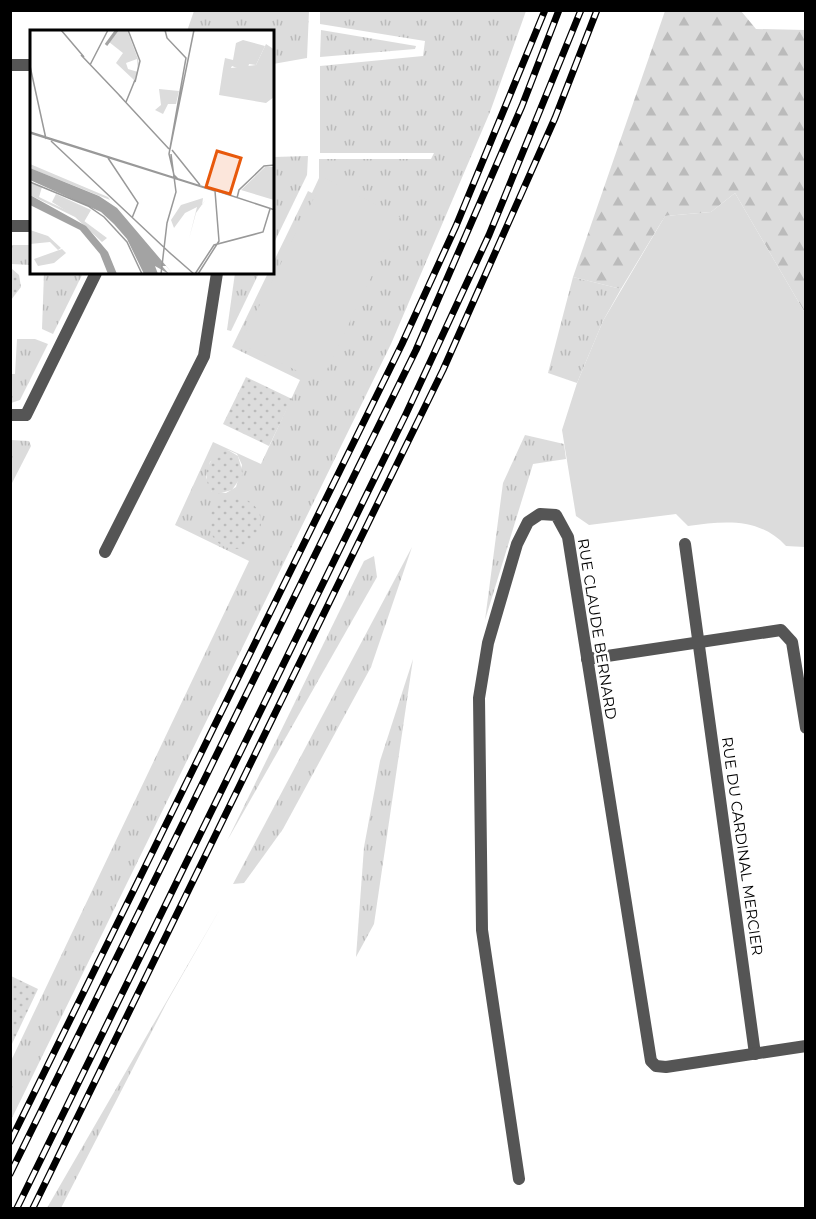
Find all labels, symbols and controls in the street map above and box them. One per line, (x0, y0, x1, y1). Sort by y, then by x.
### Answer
inset map (30, 30, 274, 274)
street label: RUE CLAUDE BERNARD (574, 537, 621, 721)
street label: RUE DU CARDINAL MERCIER (718, 735, 767, 957)

